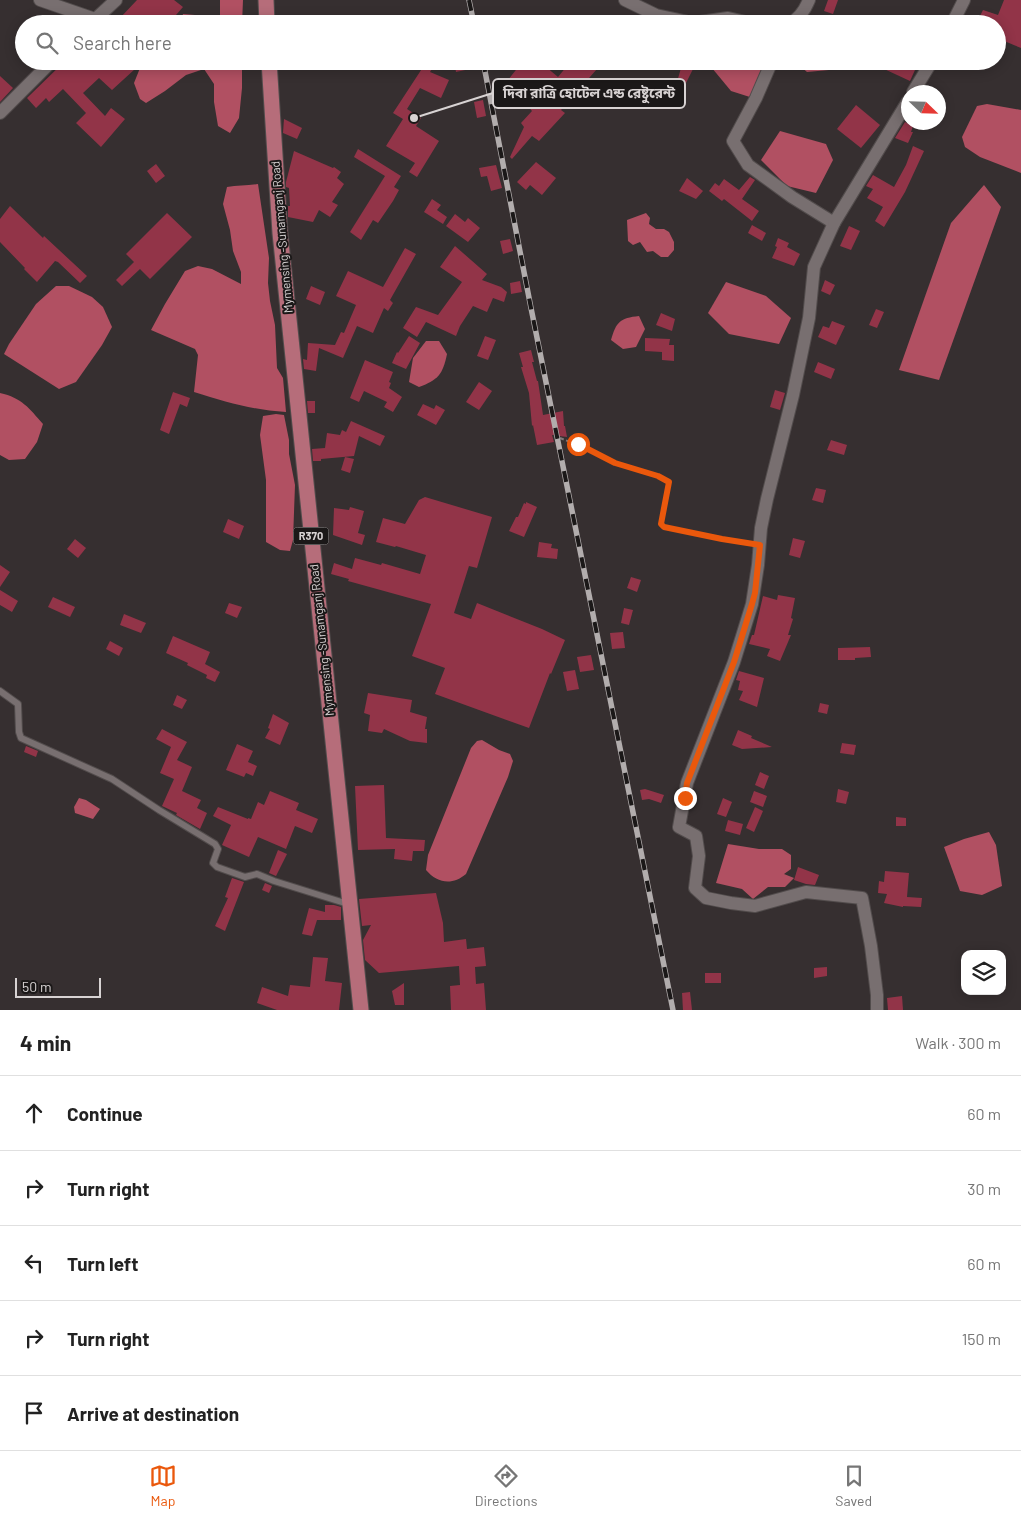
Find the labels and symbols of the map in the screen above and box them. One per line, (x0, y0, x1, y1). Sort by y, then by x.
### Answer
callout: দিবা রাত্রি হোটেল এন্ড রেষ্টুরেন্ট (493, 79, 685, 108)
text: দিবা রাত্রি হোটেল এন্ড রেষ্টুরেন্ট (502, 84, 675, 104)
north arrow (901, 85, 946, 130)
street label: Mymensing -Sunamganj Road (267, 161, 295, 314)
route start (567, 433, 590, 456)
road number: R370 (294, 528, 328, 544)
street label: Mymensing -Sunamganj Road (306, 564, 336, 717)
route end (674, 787, 697, 810)
scale bar (15, 975, 101, 998)

